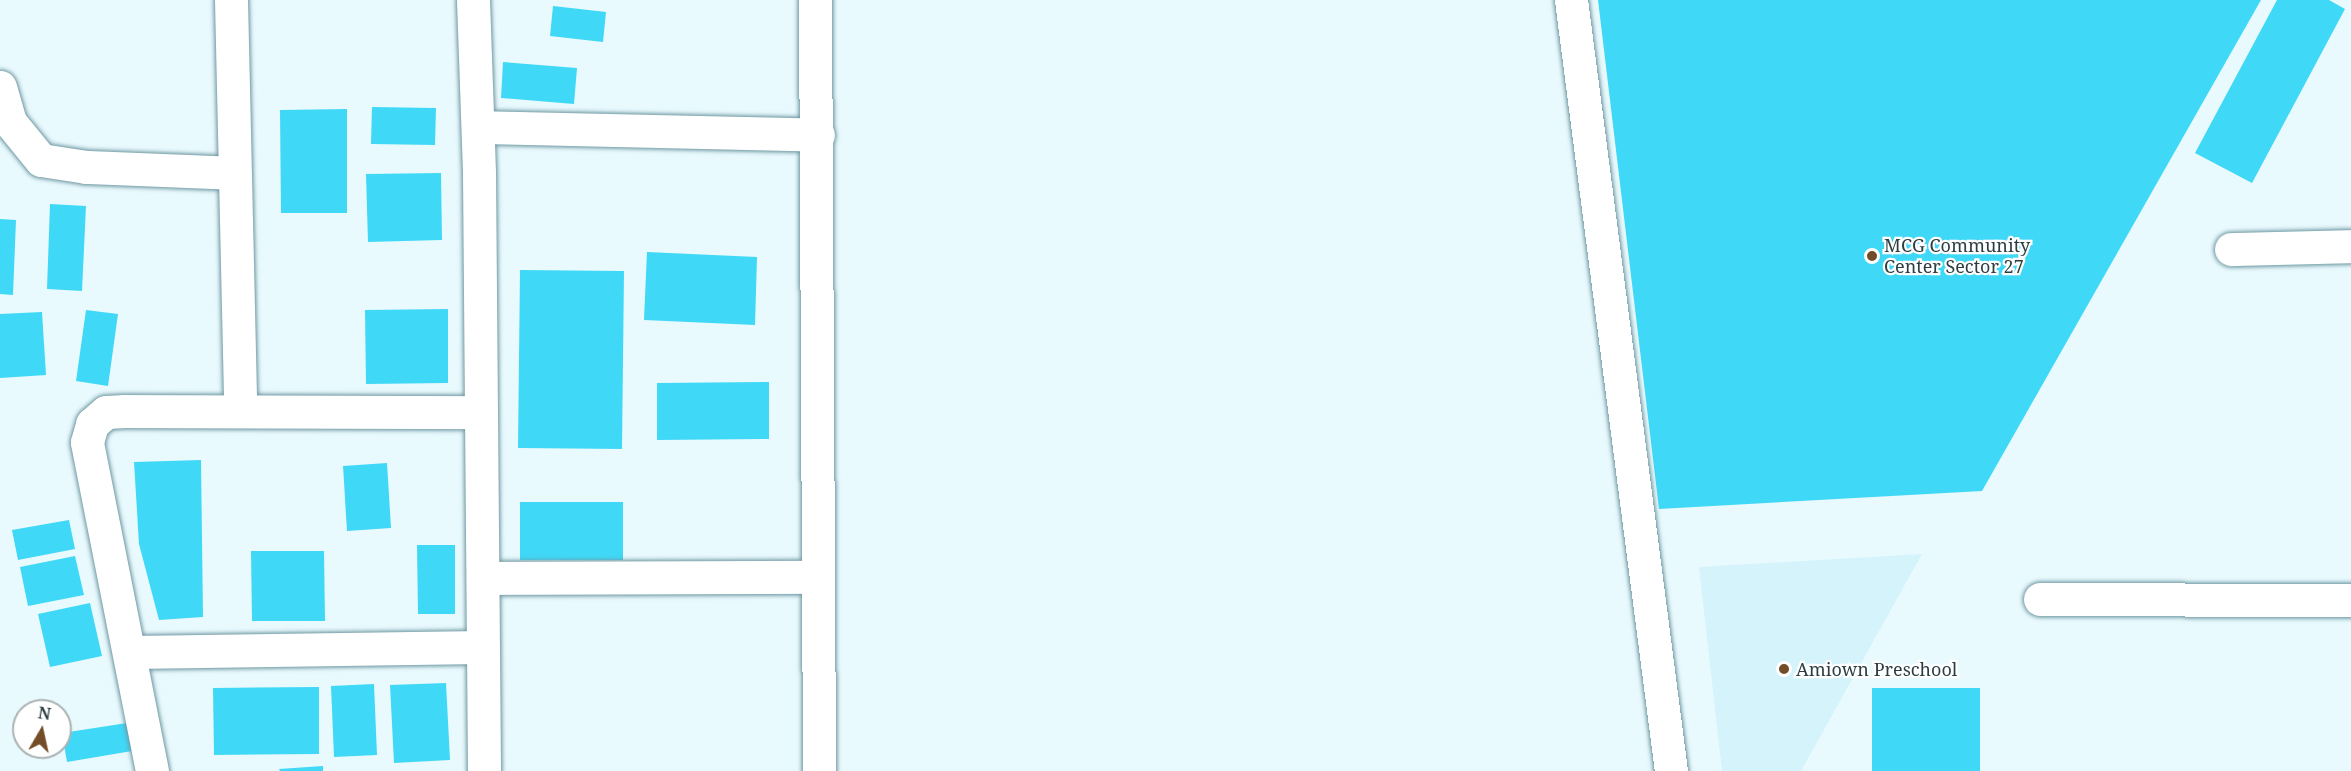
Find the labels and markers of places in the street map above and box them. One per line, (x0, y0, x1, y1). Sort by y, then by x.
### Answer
place label: MCG Community Center Sector 27 (1884, 235, 2030, 278)
marker: MCG Community Center Sector 27 (1865, 249, 1879, 263)
place label: Amiown Preschool (1796, 658, 1957, 680)
marker: Amiown Preschool (1777, 662, 1791, 676)

